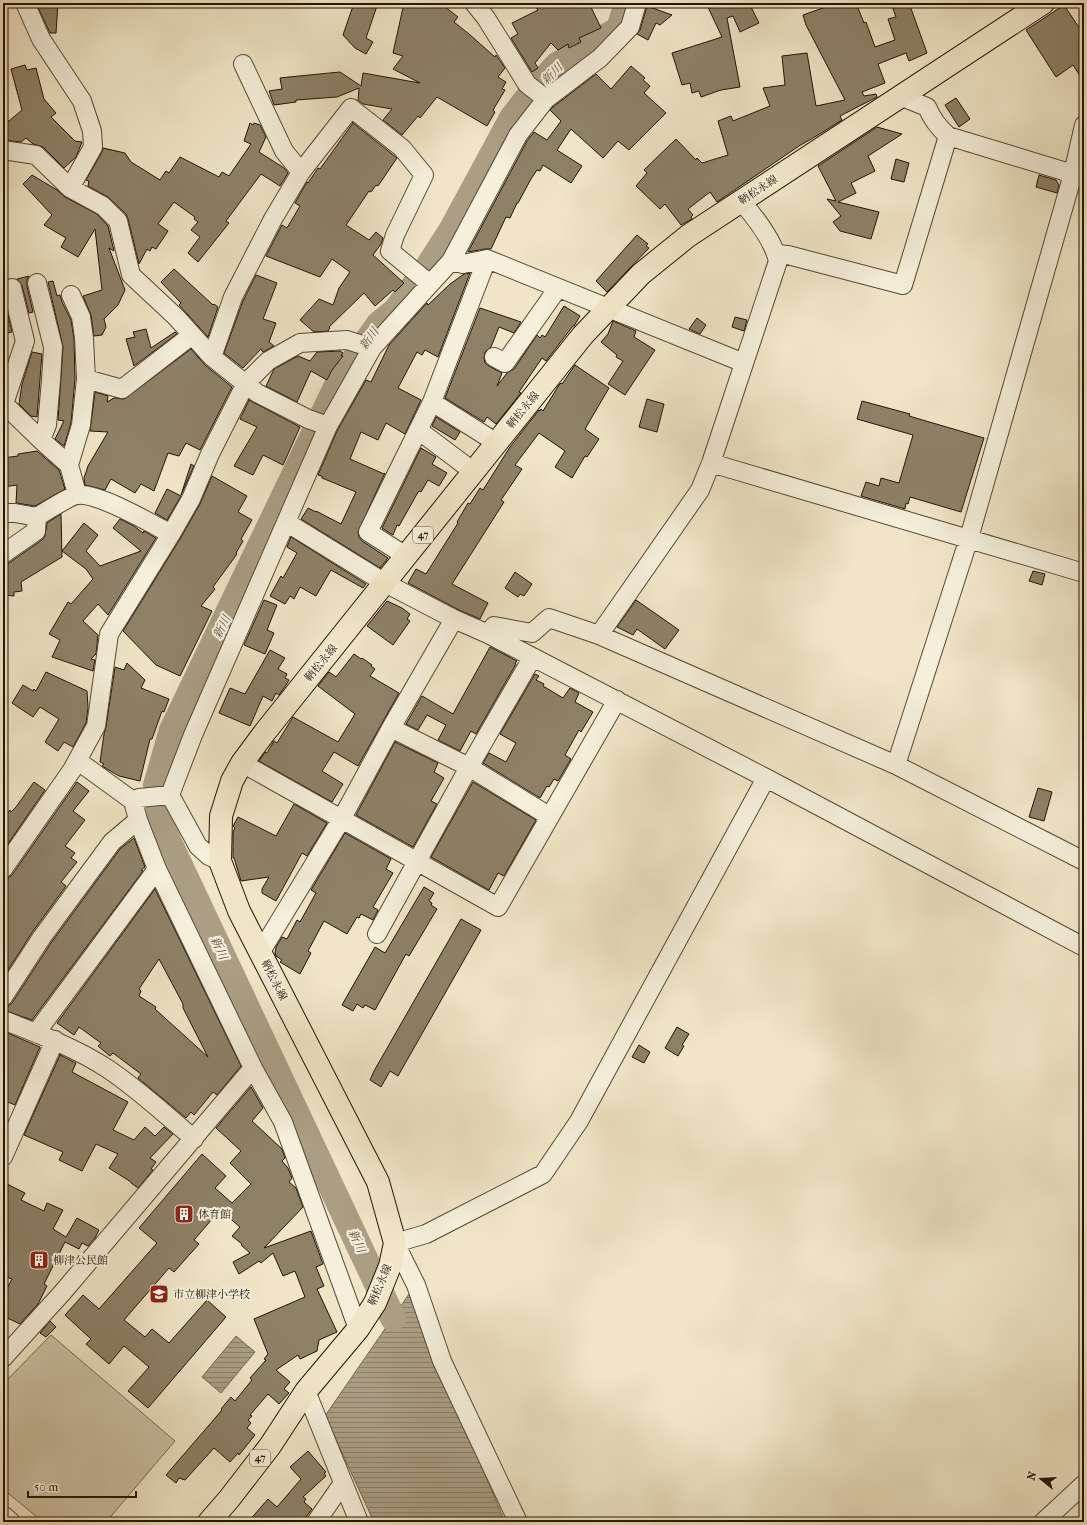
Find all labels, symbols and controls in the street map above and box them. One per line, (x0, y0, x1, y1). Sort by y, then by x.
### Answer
water label: 新川 (539, 59, 567, 87)
street label: 鞆松永線 (736, 173, 780, 207)
water label: 新川 (356, 324, 383, 353)
street label: 鞆松永線 (504, 389, 542, 431)
road number: 47 (413, 527, 433, 543)
water label: 新川 (210, 611, 234, 641)
street label: 鞆松永線 (302, 642, 340, 684)
water label: 新川 (208, 934, 231, 964)
street label: 鞆松永線 (258, 957, 290, 1003)
building icon: 体育館 (173, 1203, 195, 1225)
place label: 体育館 (198, 1208, 231, 1221)
water label: 新川 (346, 1227, 369, 1257)
building icon: 柳津公民館 (28, 1249, 50, 1271)
place label: 柳津公民館 (53, 1254, 108, 1267)
street label: 鞆松永線 (365, 1262, 395, 1308)
school or university icon: 市立柳津小学校 (148, 1283, 170, 1305)
place label: 市立柳津小学校 (173, 1288, 250, 1301)
road number: 47 (250, 1450, 270, 1466)
north arrow (1021, 1459, 1061, 1499)
text: N (1024, 1469, 1040, 1482)
scale bar (28, 1473, 136, 1499)
text: 50 m (34, 1480, 58, 1494)

